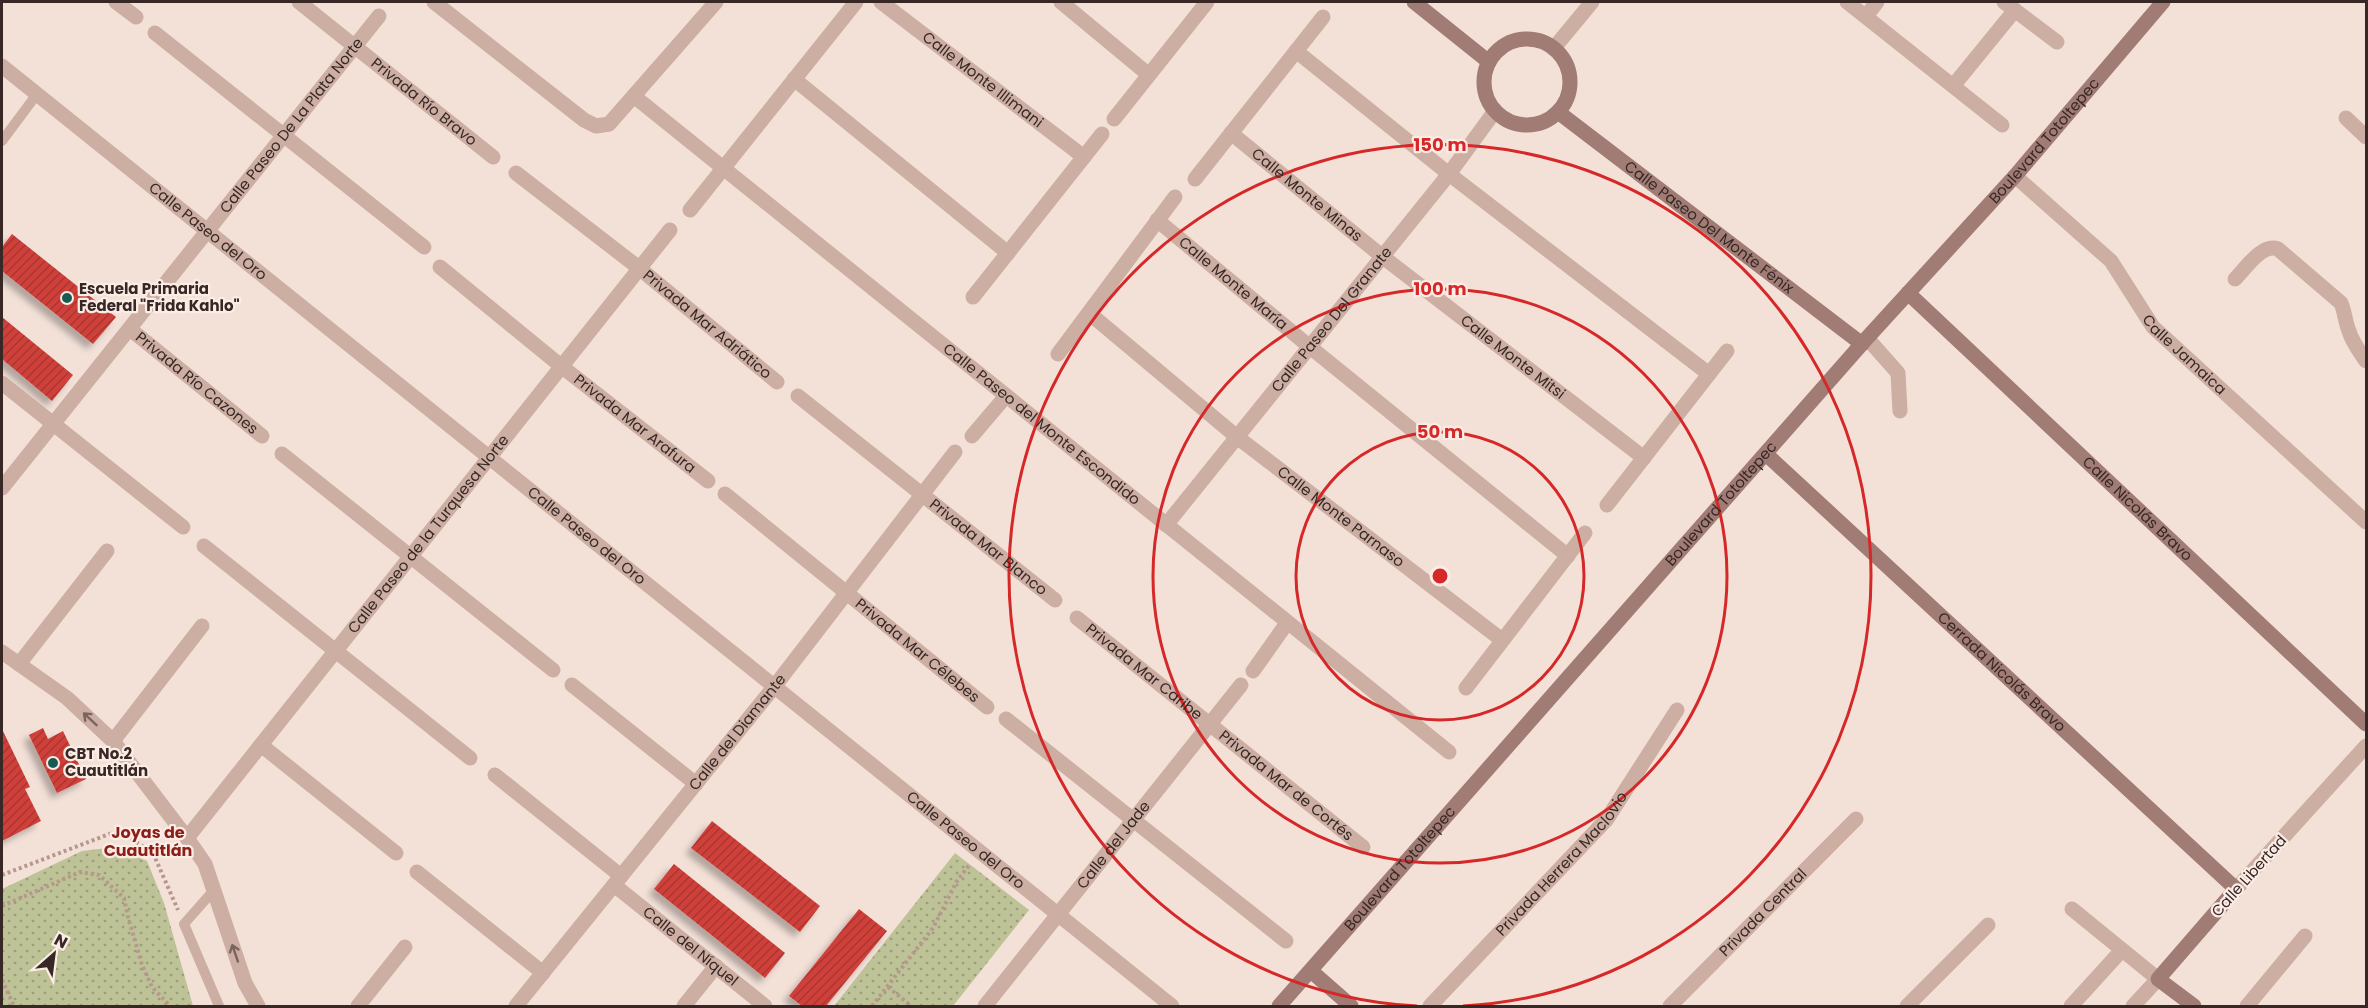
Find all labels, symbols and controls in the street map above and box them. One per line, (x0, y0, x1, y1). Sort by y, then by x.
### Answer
street label: Calle Monte Illimani (918, 26, 1048, 132)
street label: Calle Paseo De La Plata Norte (215, 33, 368, 217)
street label: Privada Río Bravo (367, 53, 482, 150)
street label: Boulevard Totoltepec (1984, 73, 2104, 208)
text: 150 m (1413, 132, 1467, 157)
street label: Calle Monte Minas (1247, 143, 1367, 246)
street label: Calle Paseo Del Monte Fénix (1620, 155, 1798, 298)
street label: Calle Paseo del Oro (145, 177, 272, 285)
street label: Calle Monte María (1174, 231, 1292, 334)
street label: Calle Paseo Del Granate (1266, 242, 1397, 396)
street label: Privada Mar Adriático (639, 265, 776, 383)
text: 100 m (1413, 276, 1467, 301)
place label: Escuela Primaria Federal "Frida Kahlo" (79, 278, 240, 316)
marker: Escuela Primaria Federal "Frida Kahlo" (60, 291, 74, 305)
street label: Calle Monte Mitsi (1456, 309, 1570, 404)
street label: Calle Jamaica (2138, 310, 2231, 399)
street label: Privada Río Cazones (131, 327, 263, 439)
street label: Calle Paseo del Monte Escondido (939, 338, 1145, 510)
street label: Privada Mar Arafura (570, 369, 701, 478)
text: 50 m (1417, 419, 1463, 444)
street label: Calle Paseo de la Turquesa Norte (342, 430, 513, 638)
street label: Boulevard Totoltepec (1660, 437, 1781, 570)
street label: Calle Nicolás Bravo (2078, 451, 2197, 566)
street label: Calle Monte Parnaso (1273, 461, 1409, 572)
street label: Calle Paseo del Oro (523, 481, 651, 589)
street label: Privada Mar Blanco (925, 493, 1052, 600)
centre of rings (1430, 566, 1450, 586)
street label: Privada Mar Célebes (851, 593, 985, 707)
street label: Cerrada Nicolás Bravo (1933, 607, 2071, 737)
street label: Privada Mar Caribe (1082, 618, 1207, 725)
street label: Calle del Diamante (683, 669, 790, 795)
one-way arrow (83, 712, 98, 727)
street label: Privada Mar de Cortés (1215, 725, 1358, 845)
place label: CBT No.2 Cuautitlán (65, 743, 148, 781)
marker: CBT No.2 Cuautitlán (46, 756, 60, 770)
street label: Calle Paseo del Oro (902, 786, 1029, 894)
street label: Privada Herrera Maclovio (1491, 787, 1632, 940)
street label: Calle del Jade (1071, 796, 1155, 893)
street label: Boulevard Totoltepec (1339, 801, 1460, 935)
district label: Joyas de Cuautitlán (104, 821, 192, 862)
street label: Calle Libertad (2206, 830, 2291, 921)
street label: Privada Central (1714, 863, 1811, 961)
street label: Calle del Níquel (639, 901, 743, 991)
north arrow (24, 924, 84, 984)
text: N (50, 928, 72, 954)
one-way arrow (229, 944, 240, 963)

